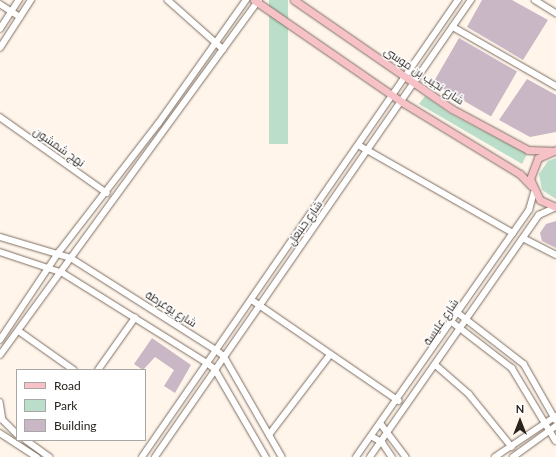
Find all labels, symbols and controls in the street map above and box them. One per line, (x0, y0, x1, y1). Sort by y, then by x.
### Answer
street label: شارع نجيب بن موسى (382, 44, 466, 108)
street label: نهج شمشون (31, 125, 87, 169)
street label: شارع حنبعل (285, 198, 325, 248)
street label: شارع يوغرطة (143, 288, 199, 330)
street label: شارع عليسة (421, 296, 461, 348)
legend (16, 369, 146, 441)
text: Road (54, 378, 81, 393)
text: Park (54, 398, 77, 413)
north arrow (500, 401, 540, 441)
text: N (516, 402, 524, 415)
text: Building (54, 418, 97, 433)

